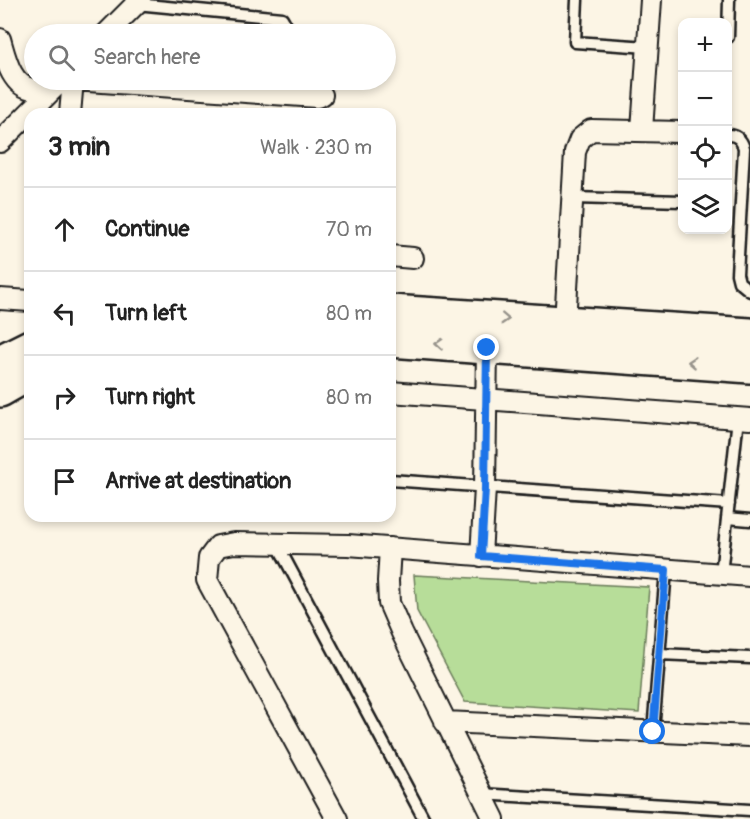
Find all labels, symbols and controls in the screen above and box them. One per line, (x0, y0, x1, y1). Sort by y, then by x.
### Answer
map controls (678, 18, 732, 234)
button: + (678, 18, 732, 72)
search box (24, 24, 396, 90)
icon: search (45, 41, 78, 74)
text: Search here (93, 43, 200, 71)
button: − (678, 72, 732, 126)
button: locate (678, 126, 732, 180)
text: 3 min (48, 131, 110, 163)
text: Walk · 230 m (260, 135, 372, 160)
button: layers (678, 180, 732, 234)
icon: ahead (48, 213, 81, 246)
text: Continue (105, 215, 189, 243)
text: 70 m (326, 217, 372, 242)
icon: left (48, 297, 81, 330)
text: Turn left (105, 299, 187, 327)
text: 80 m (326, 301, 372, 326)
one-way arrow (501, 313, 510, 326)
route end (473, 334, 499, 360)
one-way arrow (434, 338, 443, 351)
one-way arrow (687, 356, 696, 369)
icon: right (48, 381, 81, 414)
text: Turn right (105, 383, 195, 411)
text: 80 m (326, 385, 372, 410)
icon: arrive (48, 465, 81, 498)
text: Arrive at destination (105, 467, 291, 495)
route start (639, 718, 665, 744)

